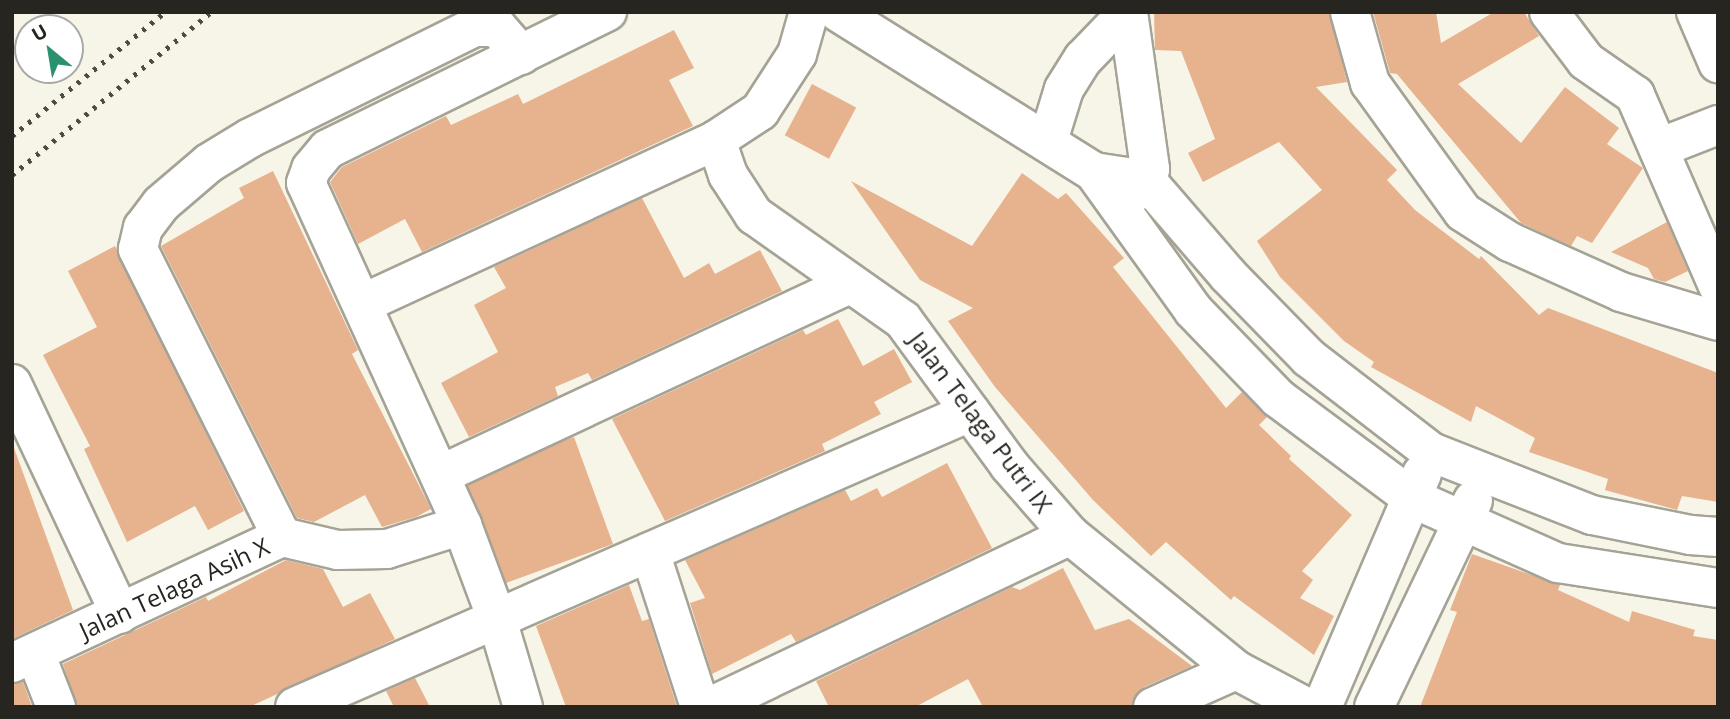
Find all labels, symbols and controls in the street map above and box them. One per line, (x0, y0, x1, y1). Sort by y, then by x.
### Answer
north arrow (14, 14, 84, 84)
text: U (27, 18, 52, 47)
street label: Jalan Telaga Putri IX (904, 326, 1058, 518)
street label: Jalan Telaga Asih X (74, 531, 274, 645)

